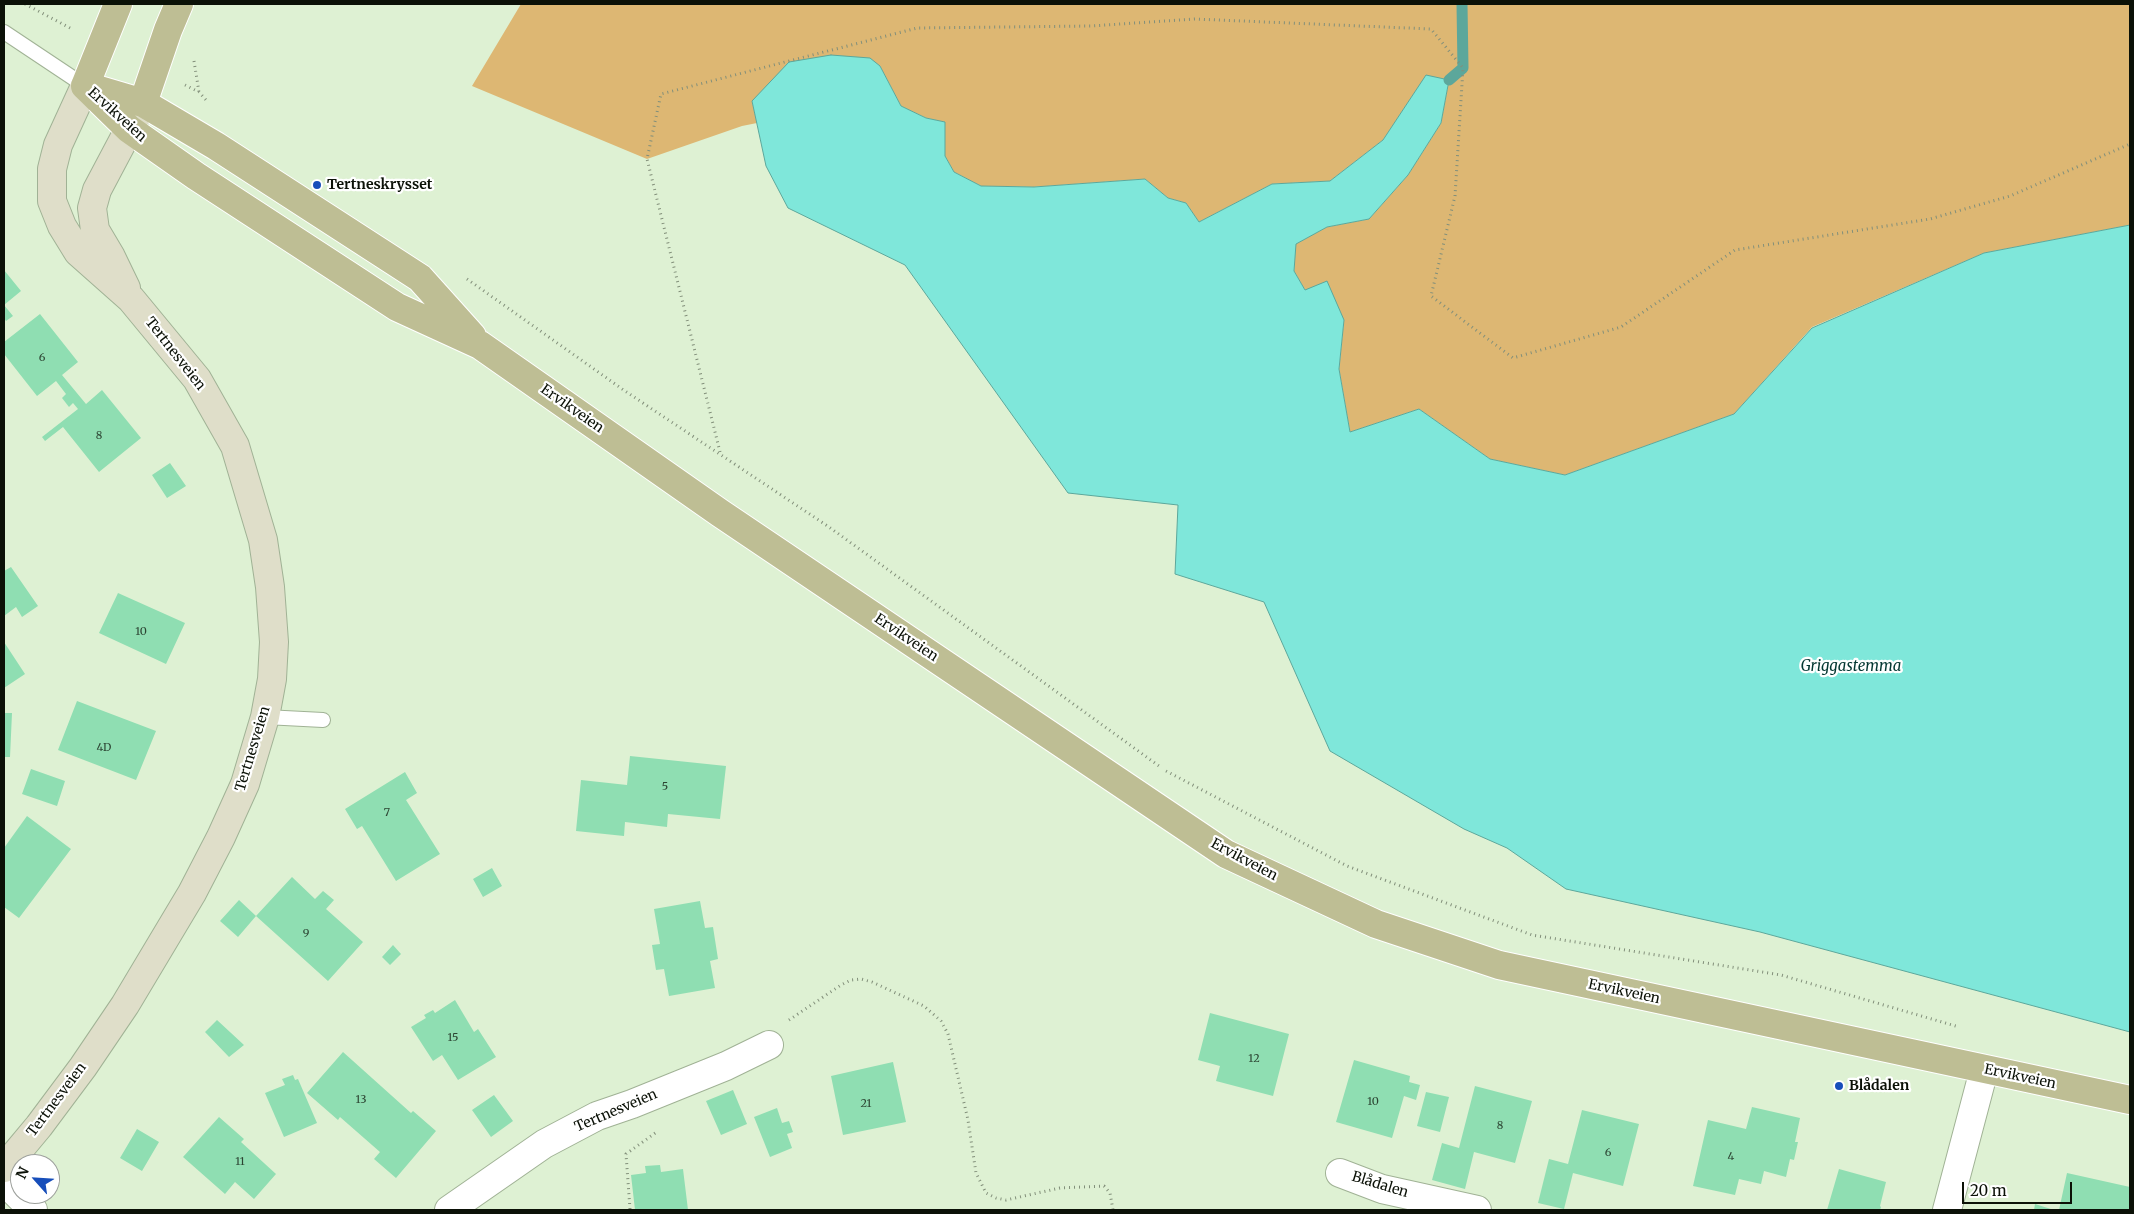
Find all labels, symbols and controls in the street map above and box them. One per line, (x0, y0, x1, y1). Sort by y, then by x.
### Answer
street label: Ervikveien (84, 84, 150, 146)
place label: Tertneskrysset (327, 177, 432, 193)
marker: Tertneskrysset (311, 179, 323, 191)
street label: Tertnesveien (141, 314, 209, 394)
house number: 6 (39, 351, 45, 365)
street label: Ervikveien (537, 381, 607, 437)
house number: 8 (96, 429, 102, 443)
street label: Ervikveien (871, 611, 941, 665)
house number: 10 (135, 625, 147, 639)
water label: Griggastemma (1801, 658, 1901, 676)
street label: Tertnesveien (232, 704, 274, 794)
house number: 4D (97, 741, 111, 755)
house number: 5 (662, 780, 668, 794)
house number: 7 (384, 806, 390, 820)
street label: Ervikveien (1208, 835, 1280, 885)
house number: 9 (303, 927, 309, 941)
street label: Ervikveien (1587, 976, 1661, 1008)
house number: 15 (447, 1031, 459, 1045)
house number: 12 (1248, 1052, 1260, 1066)
street label: Tertnesveien (24, 1060, 90, 1140)
street label: Ervikveien (1983, 1061, 2057, 1093)
place label: Blådalen (1849, 1078, 1909, 1094)
marker: Blådalen (1833, 1080, 1845, 1092)
street label: Tertnesveien (572, 1086, 660, 1136)
house number: 13 (356, 1093, 366, 1107)
house number: 10 (1367, 1095, 1379, 1109)
house number: 21 (860, 1097, 872, 1111)
house number: 8 (1497, 1119, 1503, 1133)
house number: 6 (1605, 1146, 1611, 1160)
house number: 4 (1728, 1150, 1734, 1164)
north arrow (10, 1154, 60, 1204)
house number: 11 (235, 1155, 245, 1169)
text: N (12, 1164, 33, 1182)
street label: Blådalen (1350, 1168, 1410, 1202)
scale bar (1964, 1172, 2074, 1204)
text: 20 m (1970, 1181, 2007, 1200)

